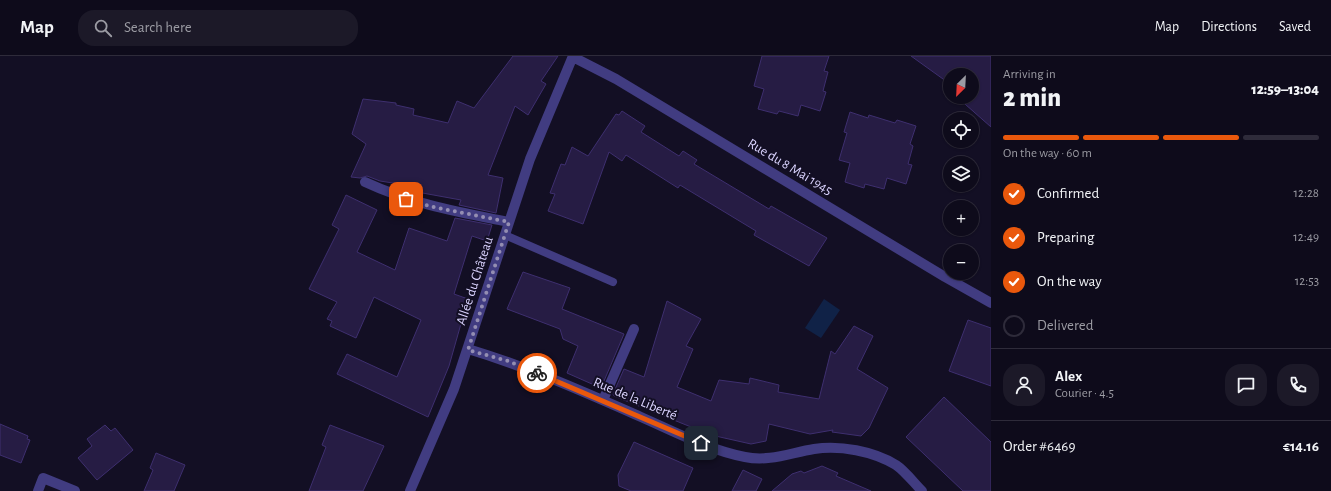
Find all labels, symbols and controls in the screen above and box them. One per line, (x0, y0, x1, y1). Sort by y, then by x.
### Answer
search box (78, 10, 358, 46)
icon: search (92, 17, 114, 39)
text: Map (20, 18, 54, 37)
text: Search here (124, 20, 192, 35)
text: Map (1155, 20, 1179, 34)
text: Directions (1201, 20, 1257, 34)
text: Saved (1279, 20, 1311, 34)
north arrow (943, 68, 979, 104)
map controls (943, 68, 979, 280)
text: Arriving in (1003, 68, 1056, 81)
text: 12:59–13:04 (1251, 82, 1319, 97)
text: 2 min (1003, 85, 1061, 111)
button: locate (943, 112, 979, 148)
street label: Rue du 8 Mai 1945 (745, 136, 835, 198)
text: On the way · 60 m (1003, 147, 1092, 160)
button: layers (943, 156, 979, 192)
pin (389, 182, 423, 216)
icon: check (1003, 183, 1025, 205)
text: Confirmed (1037, 186, 1099, 201)
text: 12:28 (1294, 187, 1319, 200)
icon: bag (395, 188, 417, 210)
button: + (943, 200, 979, 236)
icon: check (1003, 227, 1025, 249)
text: Preparing (1037, 230, 1094, 245)
text: 12:49 (1293, 231, 1319, 244)
street label: Allée du Château (454, 235, 496, 327)
button: − (943, 244, 979, 280)
icon: check (1003, 271, 1025, 293)
text: On the way (1037, 274, 1102, 289)
text: 12:53 (1295, 275, 1319, 288)
text: Delivered (1037, 318, 1094, 333)
courier (517, 353, 557, 393)
icon: bike (526, 362, 548, 384)
button: person (1003, 364, 1045, 406)
button: chat (1225, 364, 1267, 406)
button: phone (1277, 364, 1319, 406)
text: Alex (1055, 369, 1082, 384)
street label: Rue de la Liberté (591, 375, 679, 423)
text: Courier · 4.5 (1055, 387, 1114, 400)
pin (684, 426, 718, 460)
icon: home (690, 432, 712, 454)
text: Order #6469 (1003, 439, 1075, 454)
text: €14.16 (1283, 439, 1319, 454)

